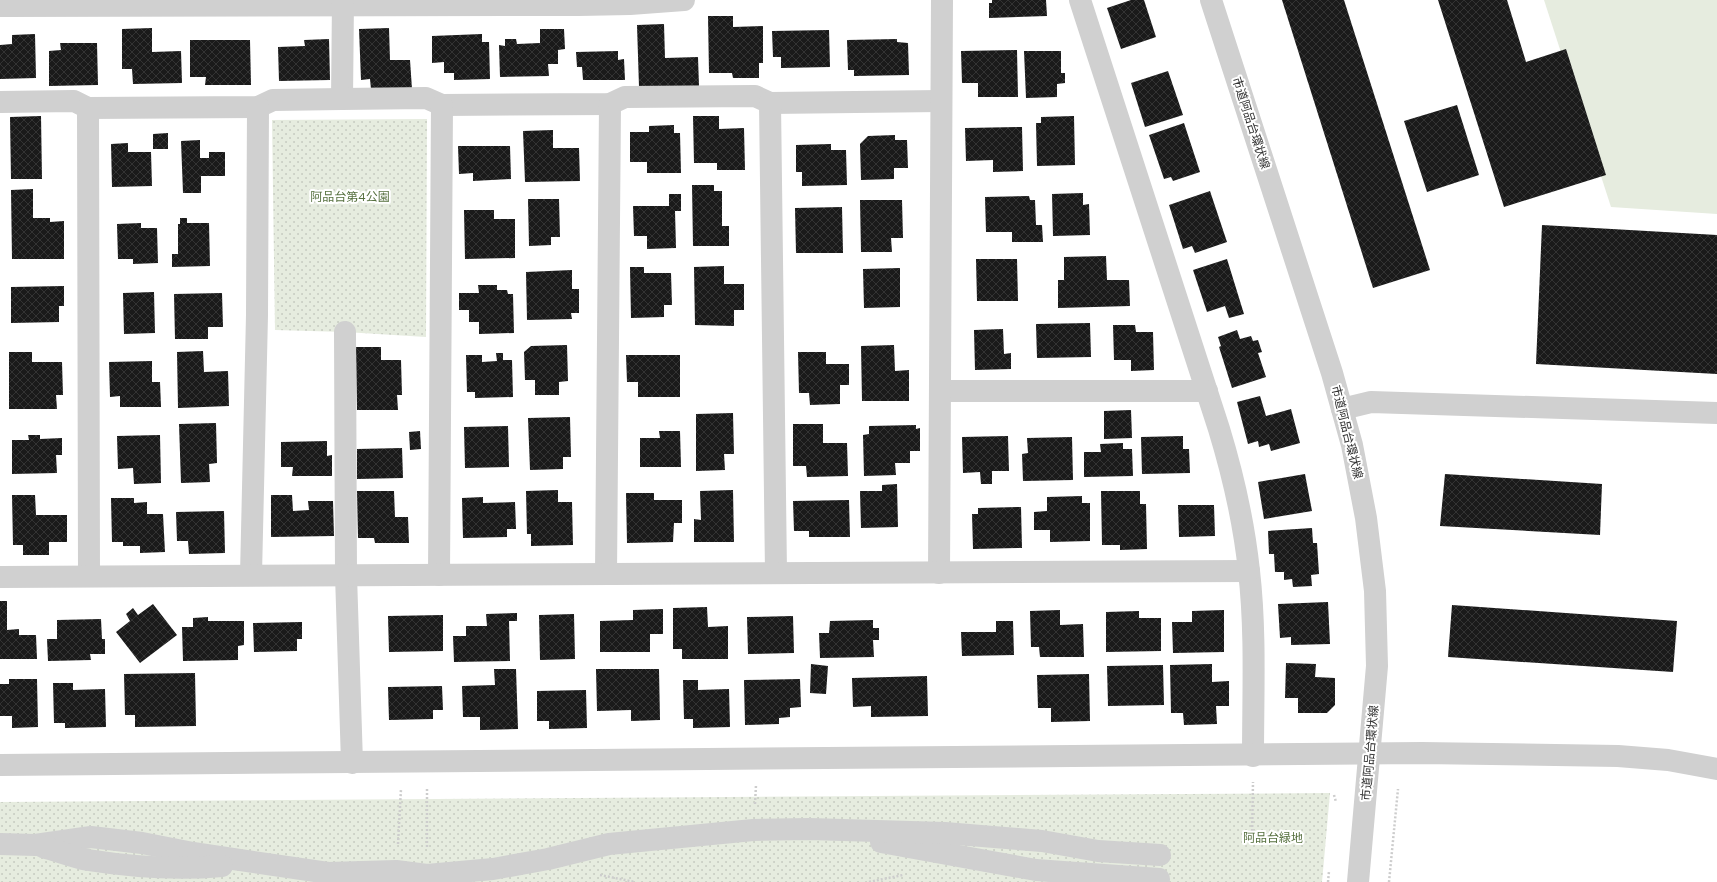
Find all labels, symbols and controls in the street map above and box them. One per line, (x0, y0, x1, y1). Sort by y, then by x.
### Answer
street label: 市道阿品台環状線 (1229, 75, 1273, 171)
park label: 阿品台第4公園 (310, 189, 390, 205)
street label: 市道阿品台環状線 (1328, 383, 1366, 481)
street label: 市道阿品台環状線 (1358, 704, 1382, 802)
park label: 阿品台緑地 (1243, 830, 1303, 846)

